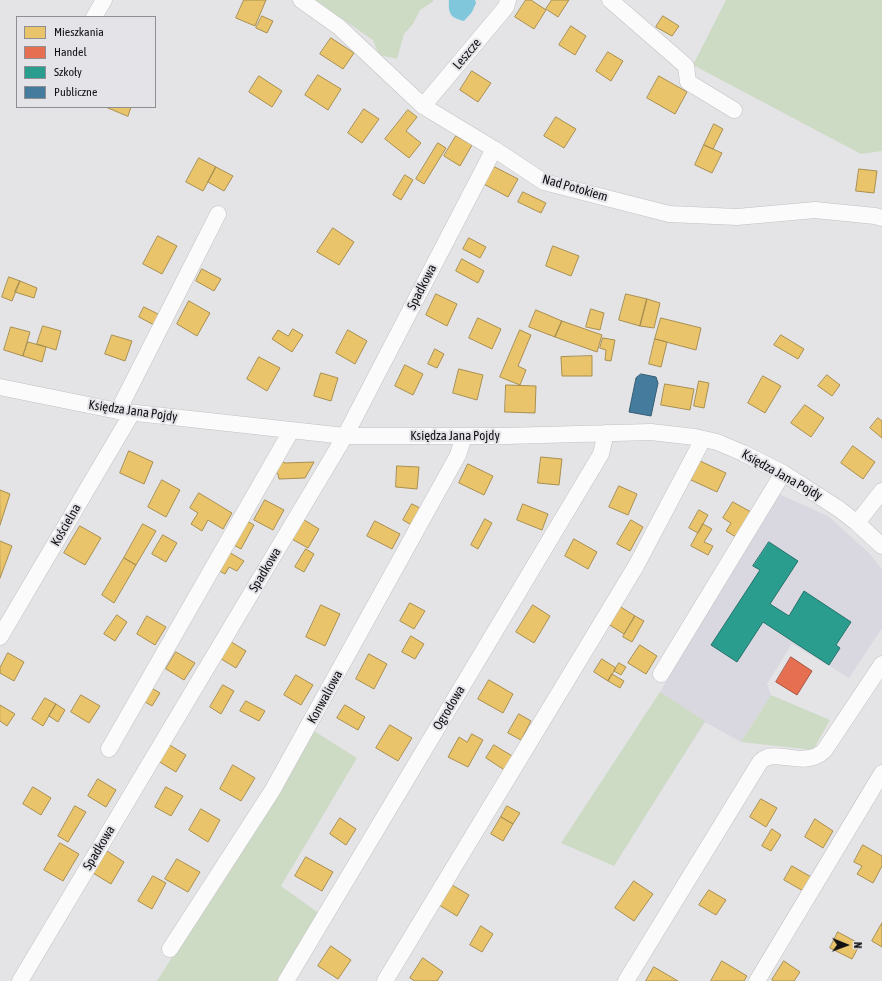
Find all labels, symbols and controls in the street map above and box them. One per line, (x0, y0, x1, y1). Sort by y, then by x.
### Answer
legend (16, 16, 156, 108)
text: Mieszkania (54, 25, 104, 39)
street label: Leszcze (450, 35, 484, 73)
text: Handel (54, 45, 87, 59)
text: Szkoły (54, 65, 82, 79)
text: Publiczne (54, 85, 97, 99)
street label: Nad Potokiem (540, 171, 610, 205)
street label: Spadkowa (404, 262, 440, 312)
street label: Księdza Jana Pojdy (88, 397, 178, 425)
street label: Księdza Jana Pojdy (410, 428, 500, 444)
street label: Księdza Jana Pojdy (739, 446, 825, 504)
street label: Kościelna (48, 501, 84, 549)
street label: Spadkowa (246, 545, 284, 595)
street label: Konwaliowa (304, 668, 346, 726)
street label: Ogrodowa (430, 683, 468, 733)
street label: Spadkowa (80, 823, 118, 873)
north arrow (826, 925, 866, 965)
text: N (852, 942, 864, 949)

